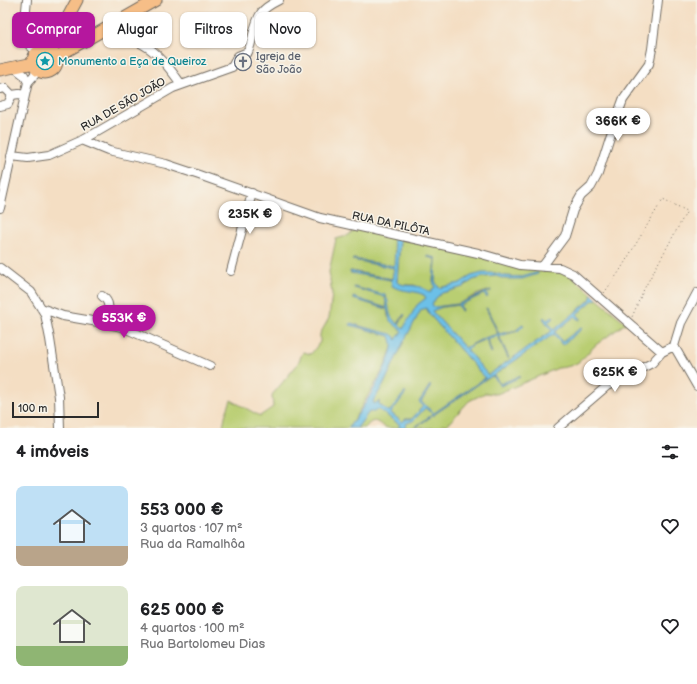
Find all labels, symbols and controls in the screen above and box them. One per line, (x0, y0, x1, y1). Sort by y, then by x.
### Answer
chip: Comprar (12, 12, 95, 48)
chip: Alugar (103, 12, 172, 48)
chip: Filtros (180, 12, 247, 48)
chip: Novo (255, 12, 316, 48)
place label: Igreja de São João (256, 50, 302, 76)
place icon: Monumento a Eça de Queiroz (35, 51, 55, 71)
church icon: Igreja de São João (233, 52, 253, 72)
place label: Monumento a Eça de Queiroz (58, 55, 207, 68)
street label: RUA DE SÃO JOÃO (79, 75, 168, 134)
pin: 366K € (585, 108, 651, 142)
text: 366K € (595, 113, 641, 129)
pin: 235K € (217, 201, 283, 235)
text: 235K € (228, 206, 272, 222)
street label: RUA DA PILÔTA (351, 208, 431, 238)
pin: 553K € (91, 305, 157, 339)
text: 553K € (102, 310, 146, 326)
pin: 625K € (582, 359, 648, 393)
text: 625K € (592, 364, 638, 380)
scale bar (12, 400, 99, 419)
text: 100 m (18, 402, 47, 415)
icon: filters (659, 441, 681, 463)
text: 4 imóveis (16, 442, 89, 462)
text: 553 000 € (140, 500, 223, 520)
icon: home (48, 502, 96, 550)
icon: heart (659, 515, 681, 537)
text: 3 quartos · 107 m² (140, 520, 243, 536)
text: Rua da Ramalhôa (140, 536, 245, 552)
text: 625 000 € (140, 600, 224, 620)
icon: home (48, 602, 96, 650)
icon: heart (659, 615, 681, 637)
text: 4 quartos · 100 m² (140, 620, 245, 636)
text: Rua Bartolomeu Dias (140, 636, 265, 652)

